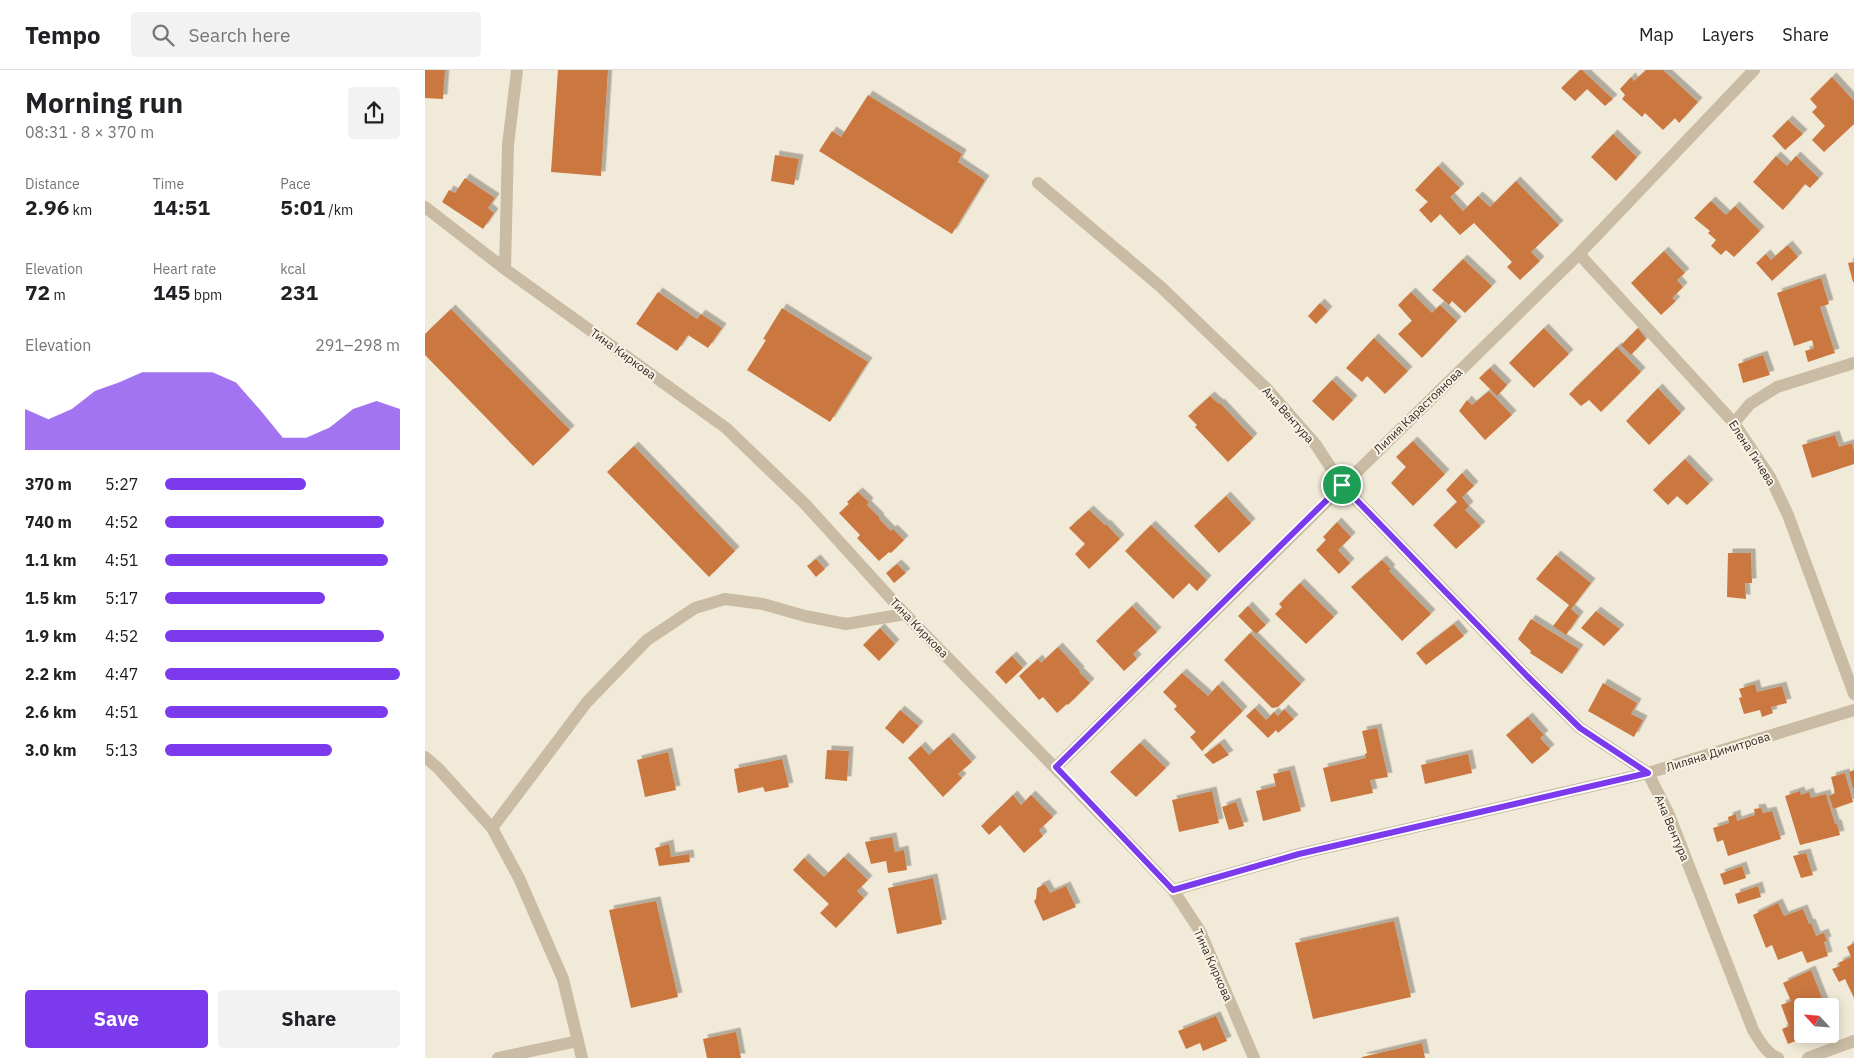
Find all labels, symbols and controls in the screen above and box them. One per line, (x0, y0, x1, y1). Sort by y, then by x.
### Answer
search box (131, 12, 481, 57)
text: Tempo (25, 19, 101, 51)
icon: search (149, 21, 177, 49)
text: Search here (189, 23, 290, 47)
text: Map (1639, 23, 1674, 46)
text: Layers (1702, 23, 1754, 46)
text: Share (1782, 23, 1829, 46)
text: Morning run (25, 84, 183, 121)
button: share (348, 87, 400, 139)
text: 08:31 · 8 × 370 m (25, 122, 154, 142)
text: Distance (25, 175, 80, 193)
text: Time (153, 175, 184, 193)
text: Pace (280, 175, 311, 193)
text: 2.96 (25, 193, 69, 221)
text: 14:51 (153, 193, 210, 221)
text: 5:01 (280, 193, 325, 221)
text: km (69, 201, 92, 219)
text: /km (325, 201, 353, 219)
text: Elevation (25, 260, 83, 278)
text: Heart rate (153, 260, 216, 278)
text: kcal (280, 260, 306, 278)
text: 72 (25, 278, 50, 306)
text: 145 (153, 278, 190, 306)
text: 231 (280, 278, 318, 306)
text: m (50, 286, 66, 304)
text: bpm (190, 286, 222, 304)
street label: Тина Киркова (587, 325, 660, 383)
text: Elevation (25, 335, 91, 355)
text: 291–298 m (315, 335, 400, 355)
street label: Лилия Карастоянова (1370, 364, 1466, 457)
street label: Ана Вентура (1259, 383, 1318, 446)
street label: Елена Гичева (1726, 417, 1779, 489)
pin (1321, 464, 1363, 506)
icon: arrive (1328, 471, 1356, 499)
text: 370 m (25, 474, 72, 494)
text: 5:27 (105, 474, 138, 494)
text: 740 m (25, 512, 72, 532)
text: 4:52 (105, 512, 138, 532)
text: 1.1 km (25, 550, 76, 570)
text: 4:51 (105, 550, 138, 570)
text: 1.5 km (25, 588, 76, 608)
text: 5:17 (105, 588, 138, 608)
street label: Тина Киркова (887, 594, 952, 661)
text: 1.9 km (25, 626, 76, 646)
text: 4:52 (105, 626, 138, 646)
text: 2.2 km (25, 664, 76, 684)
text: 4:47 (105, 664, 138, 684)
text: 2.6 km (25, 702, 76, 722)
text: 4:51 (105, 702, 138, 722)
street label: Лиляна Димитрова (1664, 728, 1772, 775)
text: 3.0 km (25, 740, 76, 760)
text: 5:13 (105, 740, 138, 760)
street label: Ана Вентура (1652, 792, 1693, 864)
street label: Тина Киркова (1191, 926, 1236, 1004)
button: Save (25, 990, 208, 1048)
button: Share (218, 990, 400, 1048)
north arrow (1794, 998, 1839, 1042)
map controls (1794, 998, 1839, 1043)

